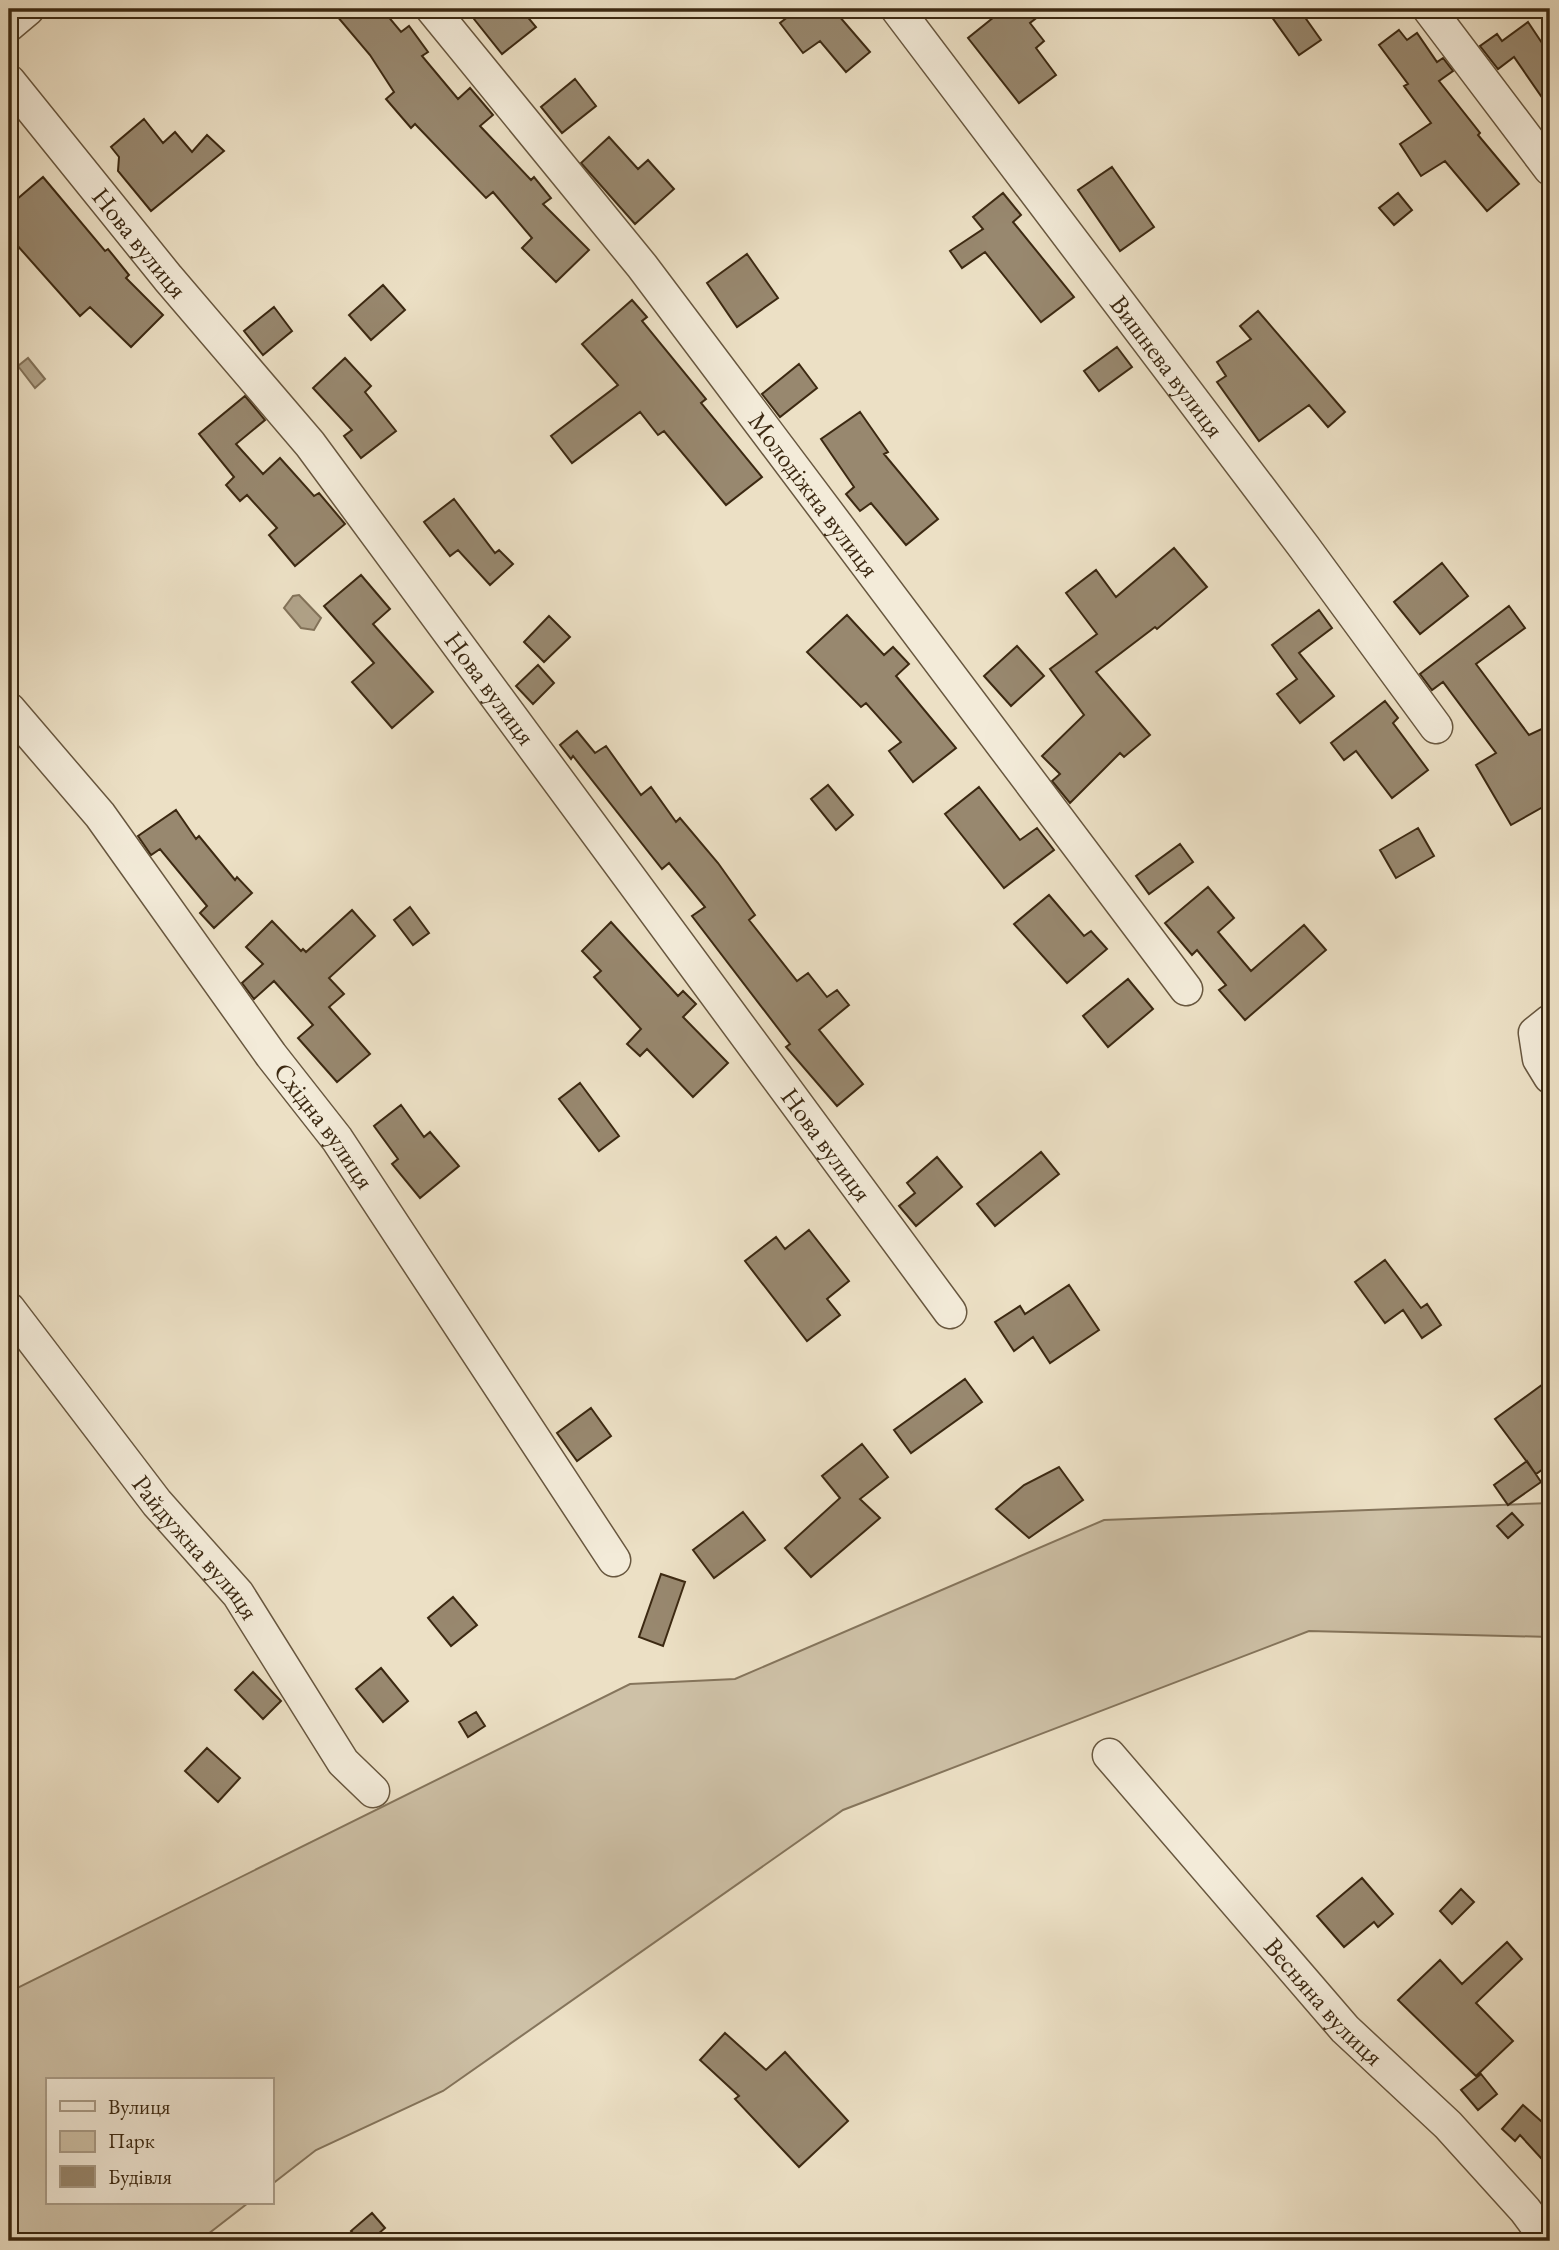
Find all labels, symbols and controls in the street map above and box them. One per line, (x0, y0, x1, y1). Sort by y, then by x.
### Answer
street label: Нова вулиця (85, 180, 195, 305)
street label: Вишнева вулиця (1102, 288, 1232, 444)
street label: Молодіжна вулиця (741, 405, 887, 584)
street label: Нова вулиця (437, 625, 543, 752)
street label: Східна вулиця (266, 1055, 382, 1196)
street label: Нова вулиця (773, 1081, 880, 1208)
street label: Райдужна вулиця (125, 1468, 267, 1626)
street label: Весняна вулиця (1257, 1930, 1391, 2073)
legend (46, 2078, 273, 2204)
text: Вулиця (108, 2093, 170, 2120)
text: Парк (108, 2127, 155, 2154)
text: Будівля (108, 2163, 172, 2190)

